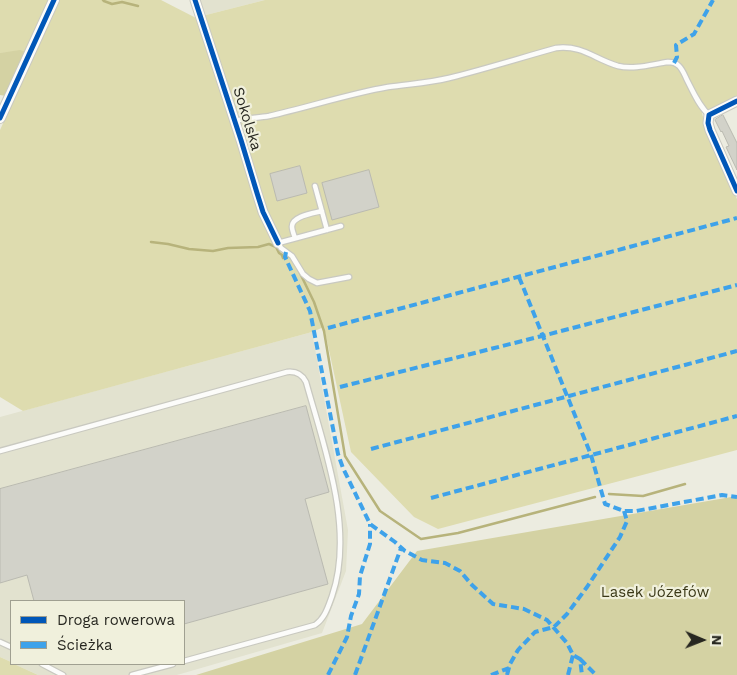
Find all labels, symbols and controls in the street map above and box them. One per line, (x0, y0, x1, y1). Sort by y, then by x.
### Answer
street label: Sokolska (229, 85, 265, 153)
park label: Lasek Józefów (601, 584, 709, 602)
legend (10, 600, 185, 665)
text: Droga rowerowa (57, 611, 175, 629)
north arrow (677, 615, 727, 665)
text: N (709, 635, 725, 646)
text: Ścieżka (57, 636, 113, 654)

